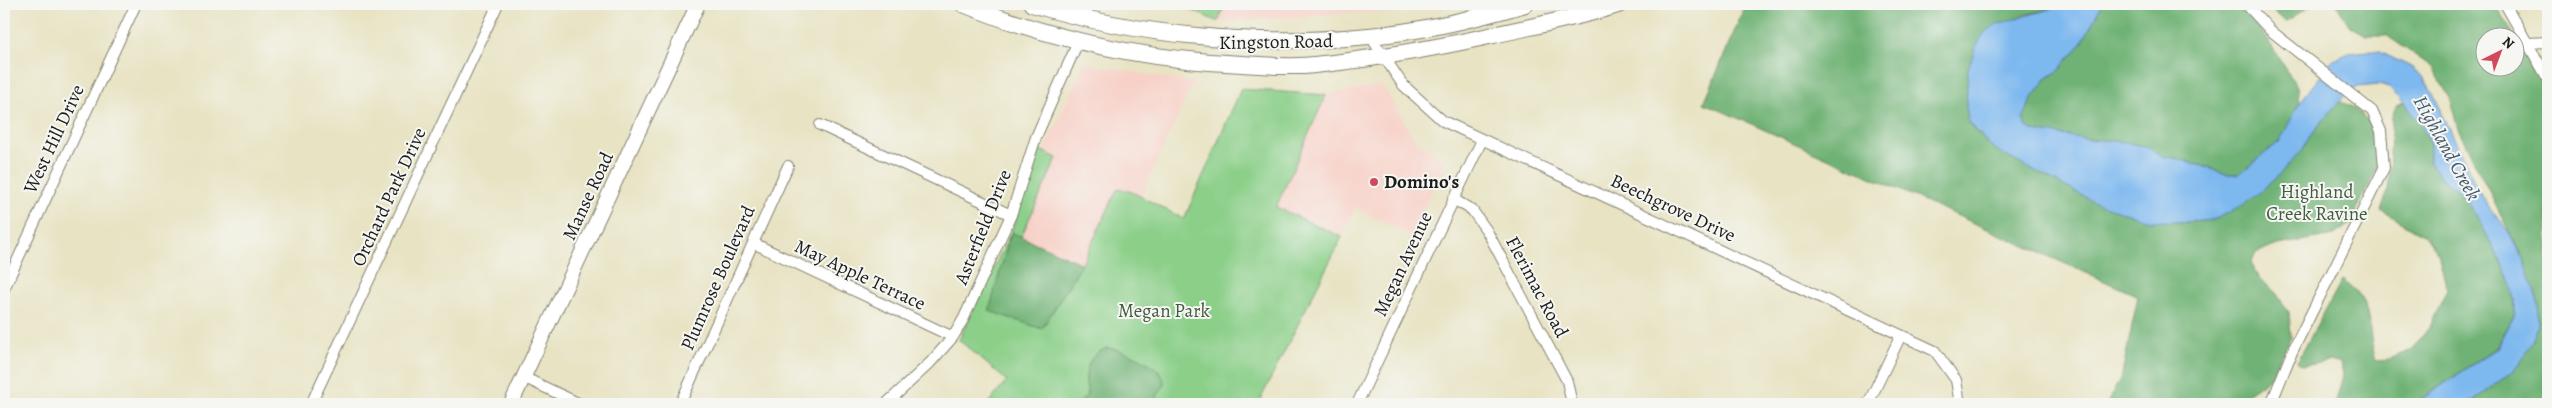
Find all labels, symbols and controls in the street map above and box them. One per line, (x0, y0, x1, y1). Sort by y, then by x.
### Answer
street label: Kingston Road (1219, 28, 1334, 56)
north arrow (2474, 28, 2524, 78)
text: N (2498, 32, 2519, 53)
street label: West Hill Drive (17, 80, 91, 199)
water label: Highland Creek (2407, 90, 2487, 206)
street label: Orchard Park Drive (345, 123, 433, 271)
street label: Manse Road (556, 147, 620, 244)
street label: Asterfield Drive (948, 166, 1018, 289)
street label: Beechgrove Drive (1606, 168, 1740, 248)
place label: Domino's (1384, 169, 1459, 195)
marker: Domino's (1368, 176, 1380, 188)
park label: Highland Creek Ravine (2266, 179, 2368, 227)
street label: Plumrose Boulevard (674, 201, 762, 355)
street label: Megan Avenue (1367, 207, 1439, 321)
street label: Flerimac Road (1499, 232, 1575, 343)
street label: May Apple Terrace (790, 233, 930, 317)
park label: Megan Park (1118, 298, 1211, 324)

